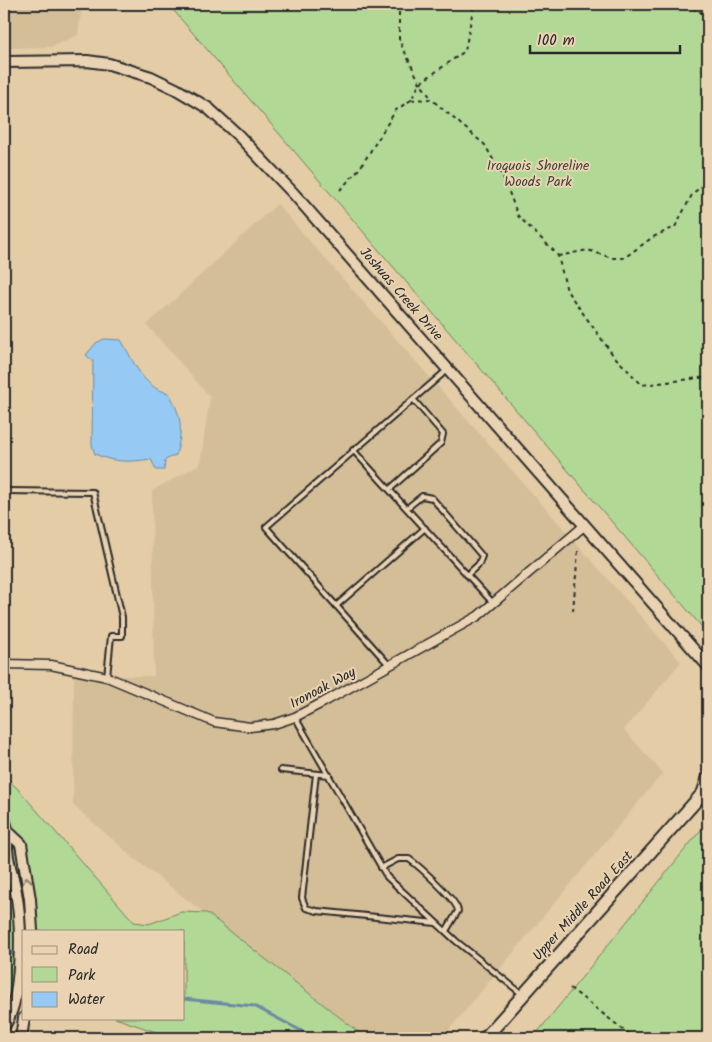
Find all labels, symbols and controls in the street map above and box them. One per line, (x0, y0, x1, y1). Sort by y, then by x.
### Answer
scale bar (530, 22, 680, 54)
text: 100 m (537, 29, 575, 53)
park label: Iroquois Shoreline Woods Park (487, 155, 590, 193)
street label: Joshuas Creek Drive (354, 242, 449, 346)
street label: Ironoak Way (286, 661, 360, 715)
street label: Upper Middle Road East (527, 846, 639, 966)
one-way arrow (23, 876, 33, 885)
legend (22, 930, 185, 1020)
text: Road (68, 938, 99, 962)
text: Park (68, 964, 96, 988)
text: Water (68, 988, 105, 1012)

